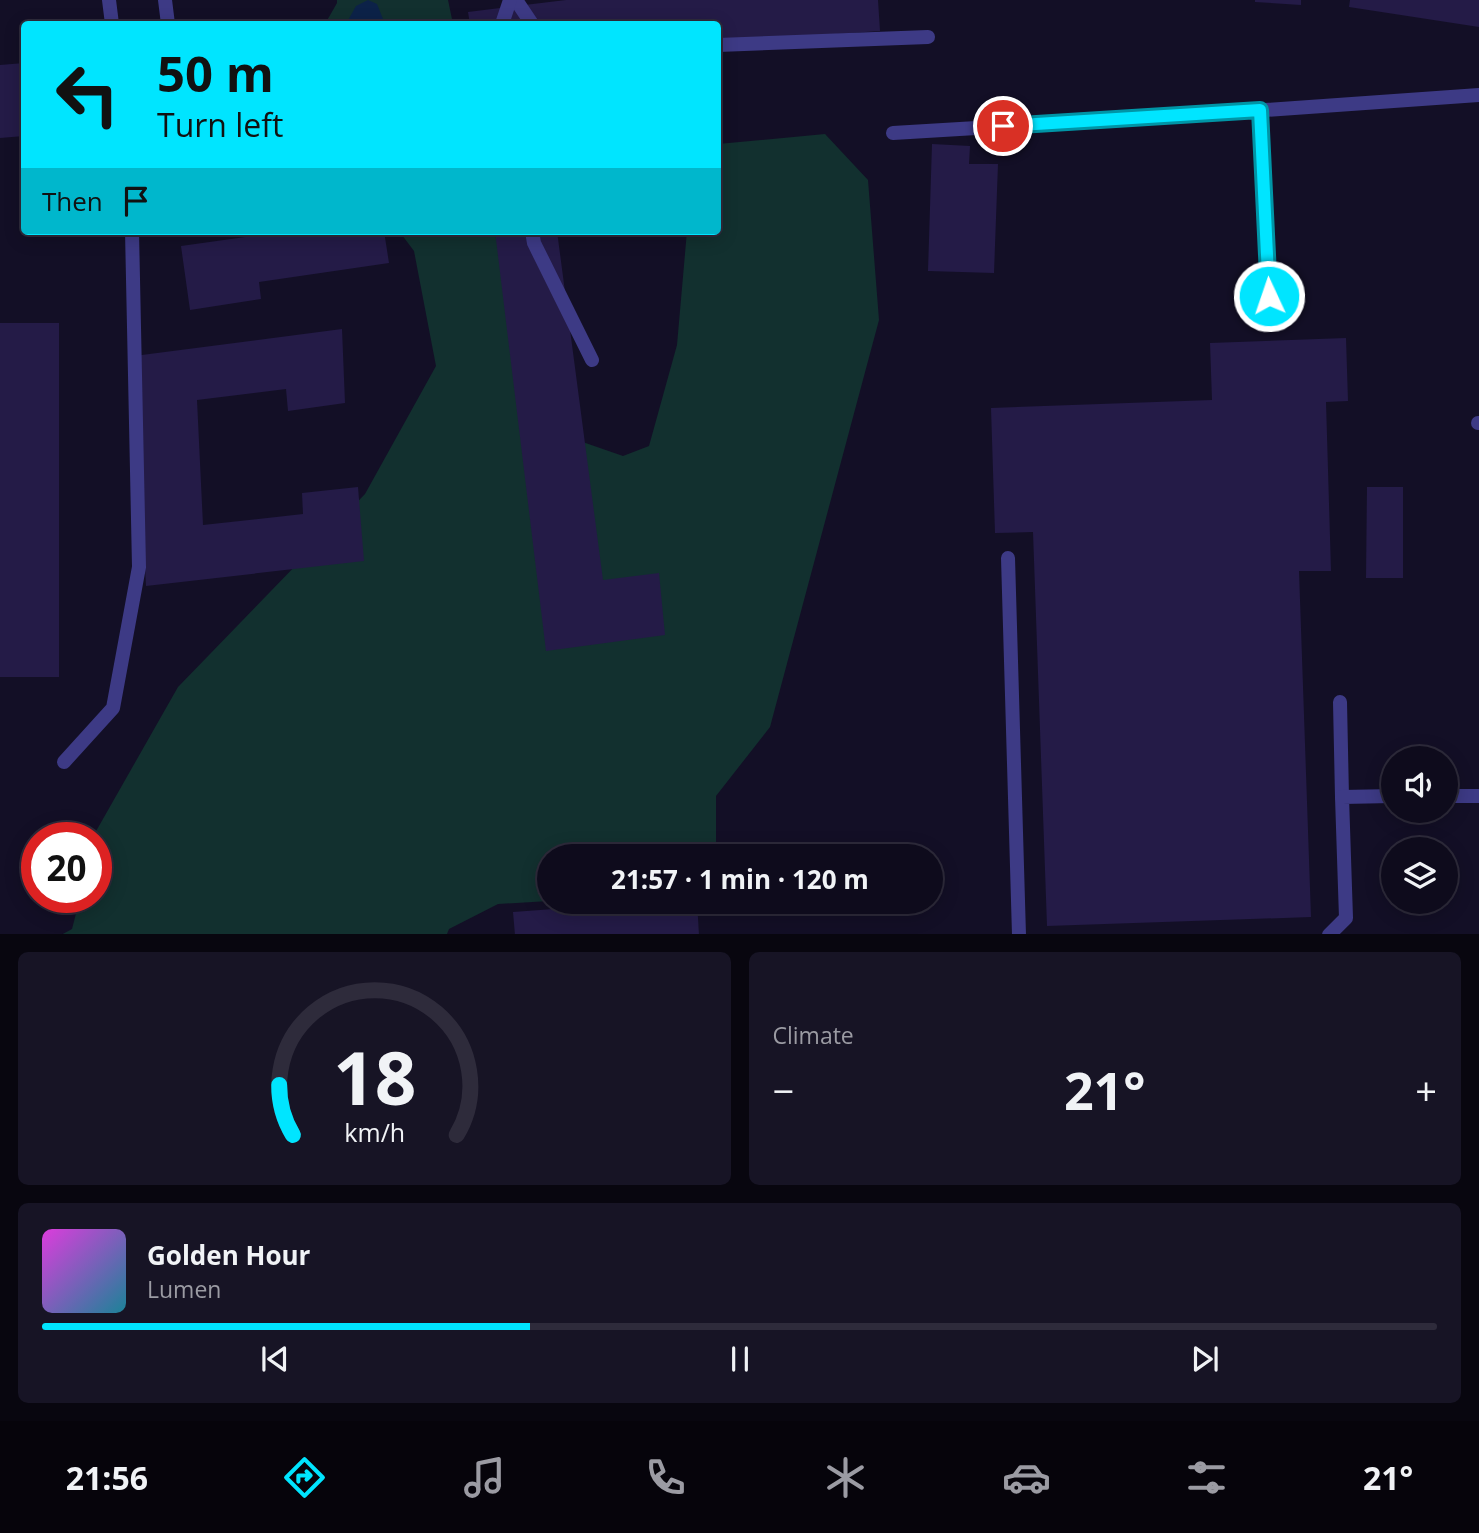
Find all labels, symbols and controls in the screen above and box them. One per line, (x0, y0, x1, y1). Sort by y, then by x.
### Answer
text: 50 m (157, 40, 274, 106)
icon: left (42, 49, 133, 140)
pin (973, 96, 1033, 156)
text: Turn left (157, 103, 283, 146)
icon: arrive (984, 107, 1022, 145)
icon: arrive (117, 182, 155, 220)
text: Then (42, 183, 103, 219)
position arrow (1232, 259, 1306, 333)
map controls (1381, 746, 1458, 914)
button: sound (1381, 746, 1458, 823)
speed limit sign: 20 (21, 822, 112, 913)
button: layers (1381, 837, 1458, 914)
text: 21:57 · 1 min · 120 m (611, 861, 869, 897)
text: Climate (773, 1019, 854, 1051)
text: 18 (333, 1027, 416, 1126)
text: 21° (1064, 1054, 1146, 1125)
text: − (773, 1064, 794, 1116)
text: + (1415, 1064, 1437, 1116)
text: km/h (344, 1114, 405, 1148)
text: Golden Hour (147, 1237, 310, 1273)
text: Lumen (147, 1273, 221, 1305)
icon: previous (256, 1340, 294, 1378)
icon: pause (721, 1340, 759, 1378)
icon: next (1186, 1340, 1224, 1378)
icon: directions (280, 1453, 329, 1502)
icon: music (460, 1453, 509, 1502)
icon: phone (641, 1453, 690, 1502)
icon: climate (821, 1453, 870, 1502)
icon: car (1002, 1453, 1051, 1502)
icon: filters (1182, 1453, 1231, 1502)
text: 21:56 (66, 1456, 148, 1499)
text: 21° (1363, 1456, 1413, 1499)

